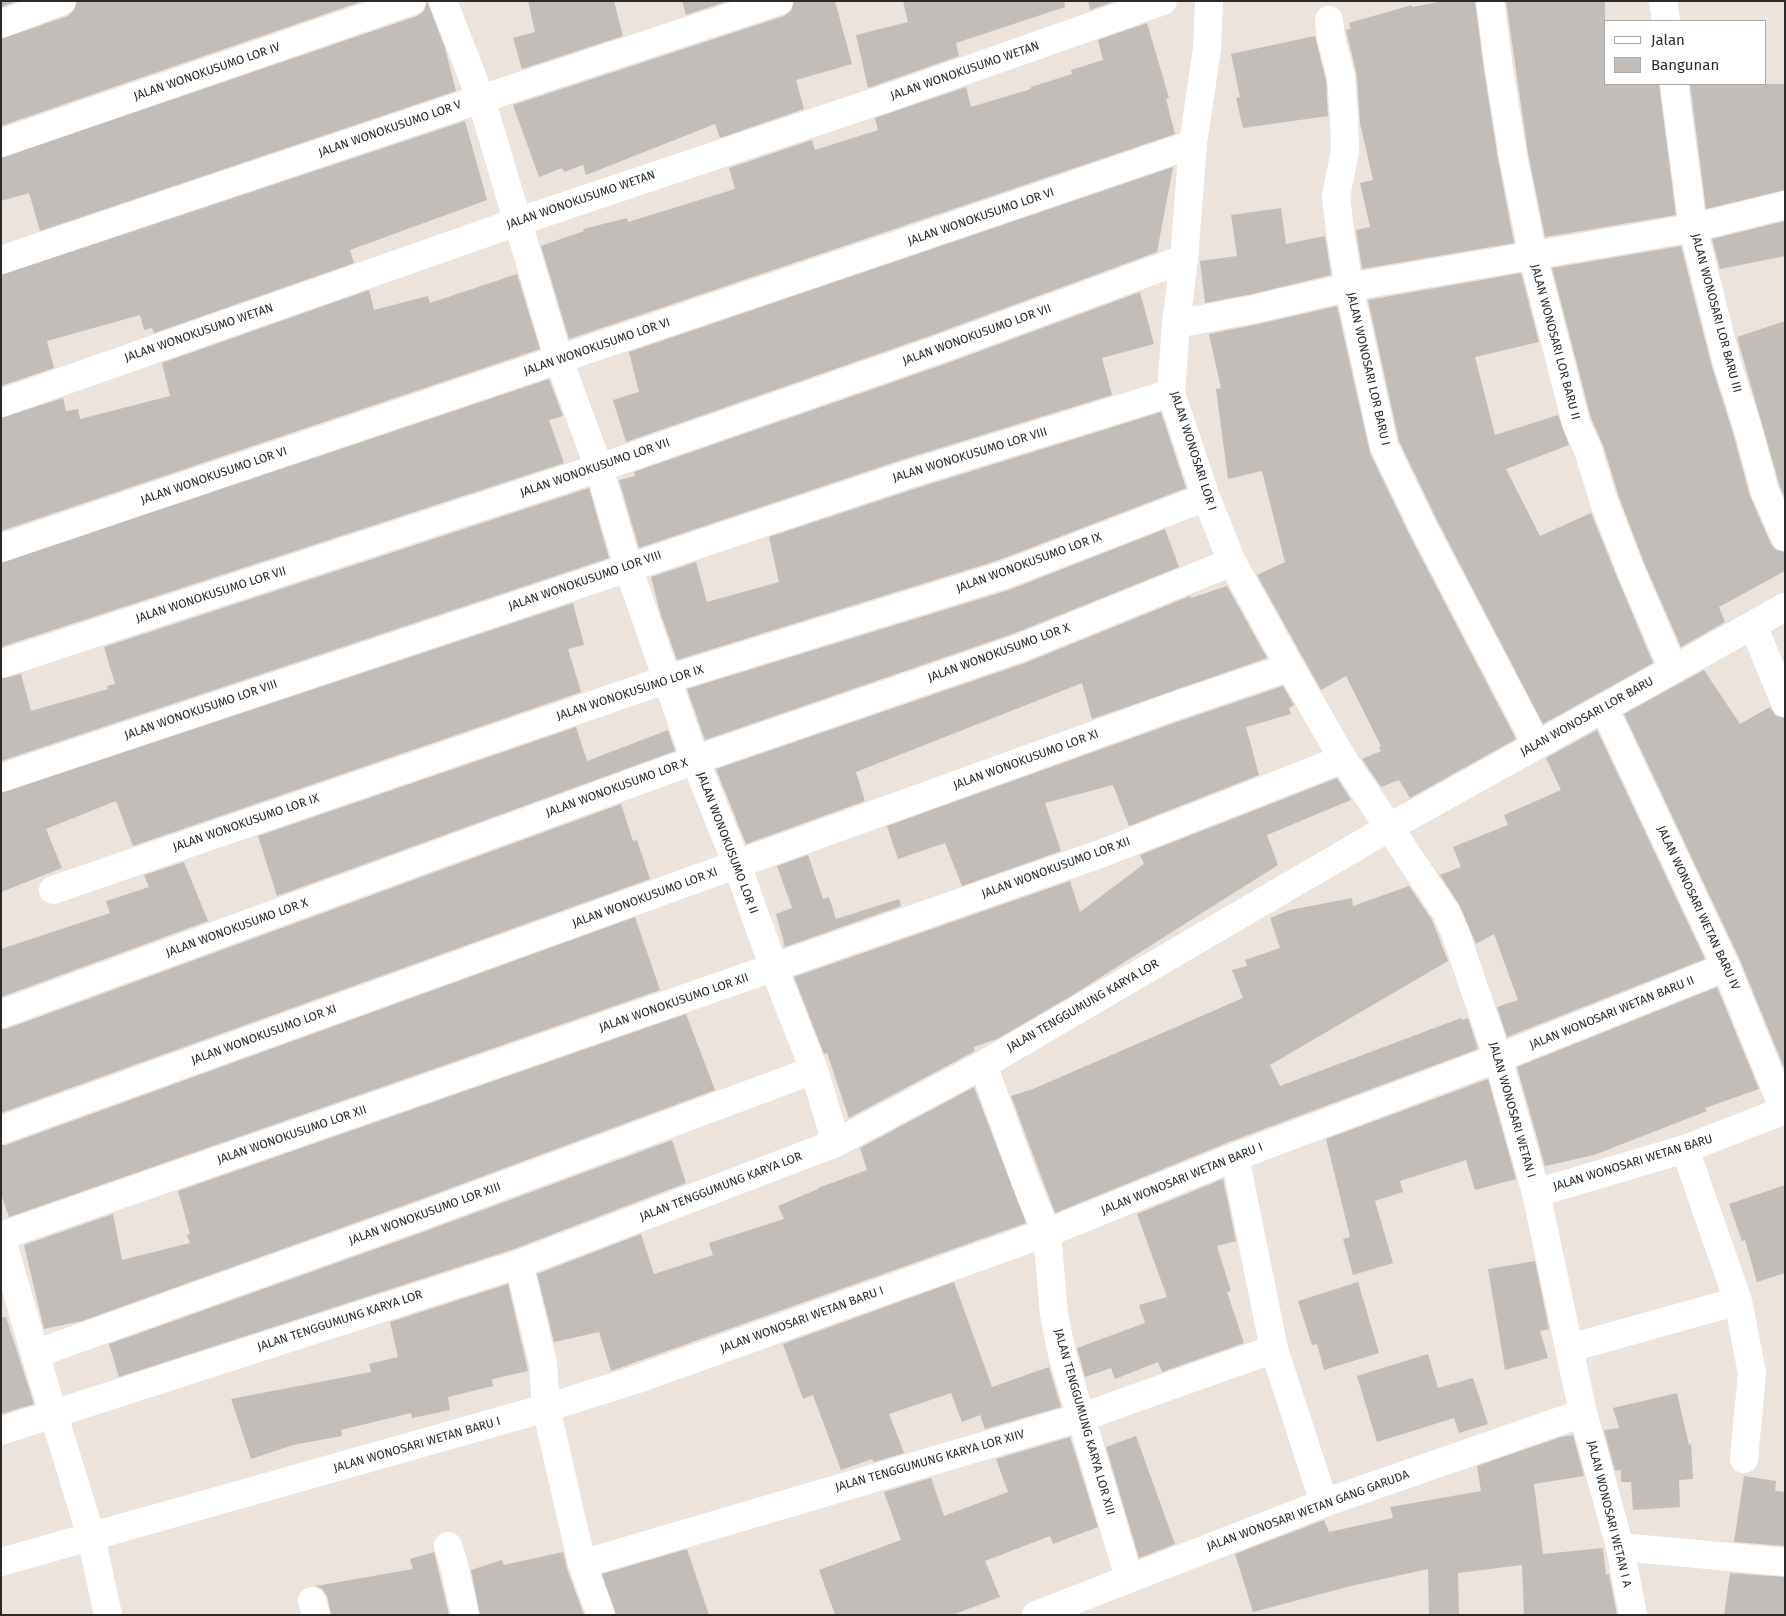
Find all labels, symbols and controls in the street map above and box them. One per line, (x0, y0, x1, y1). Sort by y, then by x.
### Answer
legend (1604, 20, 1766, 85)
text: Jalan (1651, 31, 1685, 49)
street label: JALAN WONOKUSUMO WETAN (889, 39, 1041, 103)
street label: JALAN WONOKUSUMO LOR IV (132, 40, 282, 104)
text: Bangunan (1651, 56, 1719, 74)
street label: JALAN WONOKUSUMO LOR V (317, 98, 463, 160)
street label: JALAN WONOKUSUMO WETAN (505, 168, 657, 232)
street label: JALAN WONOKUSUMO LOR VI (906, 185, 1056, 249)
street label: JALAN WONOSARI LOR BARU III (1688, 232, 1744, 394)
street label: JALAN WONOSARI LOR BARU II (1527, 263, 1583, 421)
street label: JALAN WONOSARI LOR BARU I (1343, 291, 1393, 447)
street label: JALAN WONOKUSUMO WETAN (123, 301, 275, 365)
street label: JALAN WONOKUSUMO LOR VII (901, 301, 1053, 369)
street label: JALAN WONOKUSUMO LOR VI (522, 315, 672, 379)
street label: JALAN WONOSARI LOR I (1167, 390, 1219, 512)
street label: JALAN WONOKUSUMO LOR VIII (891, 425, 1049, 485)
street label: JALAN WONOKUSUMO LOR VII (518, 436, 672, 500)
street label: JALAN WONOKUSUMO LOR VI (139, 444, 289, 508)
street label: JALAN WONOKUSUMO LOR IX (954, 530, 1104, 596)
street label: JALAN WONOKUSUMO LOR VIII (507, 548, 663, 614)
street label: JALAN WONOKUSUMO LOR VII (134, 564, 288, 626)
street label: JALAN WONOKUSUMO LOR X (926, 621, 1072, 685)
street label: JALAN WONOKUSUMO LOR IX (555, 662, 705, 724)
street label: JALAN WONOSARI LOR BARU (1518, 674, 1656, 760)
street label: JALAN WONOKUSUMO LOR VIII (123, 677, 279, 743)
street label: JALAN WONOKUSUMO LOR XI (951, 727, 1101, 793)
street label: JALAN WONOKUSUMO LOR X (544, 756, 690, 820)
street label: JALAN WONOKUSUMO LOR II (693, 770, 761, 916)
street label: JALAN WONOKUSUMO LOR IX (171, 791, 321, 855)
street label: JALAN WONOSARI WETAN BARU IV (1654, 824, 1742, 992)
street label: JALAN WONOKUSUMO LOR XII (980, 834, 1132, 902)
street label: JALAN WONOKUSUMO LOR XI (570, 865, 720, 931)
street label: JALAN WONOKUSUMO LOR X (164, 896, 310, 960)
street label: JALAN TENGGUMUNG KARYA LOR (1005, 957, 1161, 1055)
street label: JALAN WONOKUSUMO LOR XII (597, 971, 751, 1035)
street label: JALAN WONOSARI WETAN BARU II (1527, 973, 1697, 1053)
street label: JALAN WONOKUSUMO LOR XI (189, 1002, 339, 1068)
street label: JALAN WONOSARI WETAN I (1486, 1040, 1538, 1180)
street label: JALAN WONOKUSUMO LOR XII (215, 1103, 369, 1167)
street label: JALAN WONOSARI WETAN BARU (1551, 1132, 1715, 1194)
street label: JALAN WONOSARI WETAN BARU I (1099, 1140, 1265, 1218)
street label: JALAN TENGGUMUNG KARYA LOR (638, 1149, 804, 1225)
street label: JALAN WONOKUSUMO LOR XIII (347, 1180, 503, 1248)
street label: JALAN WONOSARI WETAN BARU I (718, 1284, 886, 1356)
street label: JALAN TENGGUMUNG KARYA LOR (256, 1287, 424, 1355)
street label: JALAN TENGGUMUNG KARYA LOR XIII (1050, 1327, 1118, 1517)
street label: JALAN WONOSARI WETAN BARU I (332, 1414, 502, 1476)
street label: JALAN TENGGUMUNG KARYA LOR XIIV (834, 1427, 1026, 1495)
street label: JALAN WONOSARI WETAN I A (1584, 1439, 1634, 1589)
street label: JALAN WONOSARI WETAN GANG GARUDA (1205, 1468, 1411, 1554)

